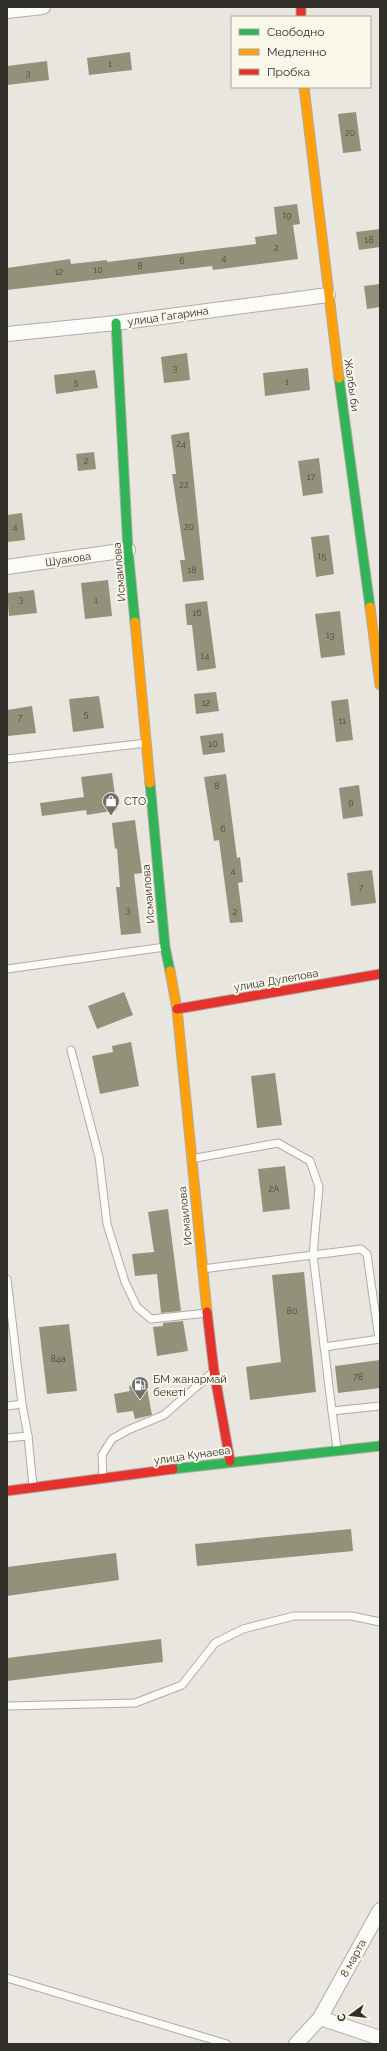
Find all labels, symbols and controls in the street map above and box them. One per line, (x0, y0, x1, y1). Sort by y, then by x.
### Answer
legend (231, 16, 371, 88)
text: Свободно (267, 25, 324, 39)
text: Медленно (267, 45, 326, 59)
house number: 1 (108, 59, 112, 69)
text: Пробка (267, 65, 310, 79)
house number: 3 (26, 68, 31, 78)
house number: 20 (345, 128, 356, 138)
house number: 19 (282, 210, 292, 220)
house number: 18 (364, 235, 374, 245)
house number: 2 (274, 243, 279, 253)
house number: 4 (222, 253, 227, 263)
house number: 6 (179, 256, 185, 266)
house number: 8 (137, 261, 143, 271)
house number: 10 (93, 265, 103, 275)
house number: 12 (55, 267, 64, 277)
street label: улица Гагарина (127, 304, 209, 329)
street label: Жалбы би (341, 358, 362, 412)
house number: 3 (173, 363, 178, 373)
house number: 5 (74, 377, 79, 387)
house number: 1 (285, 377, 289, 387)
house number: 24 (176, 439, 186, 449)
house number: 2 (84, 456, 89, 466)
house number: 17 (307, 472, 315, 482)
house number: 22 (179, 480, 189, 490)
house number: 4 (13, 522, 18, 532)
house number: 20 (184, 522, 195, 532)
street label: Исмаилова (110, 542, 129, 602)
street label: Шуакова (44, 550, 92, 569)
house number: 15 (318, 551, 326, 561)
house number: 18 (187, 565, 197, 575)
house number: 3 (19, 594, 24, 604)
house number: 1 (94, 595, 98, 605)
house number: 16 (192, 608, 202, 618)
house number: 13 (326, 630, 335, 640)
house number: 14 (201, 651, 209, 661)
house number: 12 (202, 698, 211, 708)
house number: 5 (84, 709, 89, 719)
house number: 7 (18, 713, 23, 723)
house number: 11 (338, 716, 346, 726)
house number: 10 (208, 739, 218, 749)
house number: 8 (214, 781, 220, 791)
shop icon: СТО (101, 791, 121, 816)
place label: СТО (124, 795, 146, 808)
house number: 9 (348, 797, 354, 807)
house number: 6 (220, 824, 226, 834)
street label: Исмаилова (139, 864, 158, 924)
house number: 4 (231, 866, 236, 876)
house number: 7 (359, 883, 364, 893)
house number: 3 (126, 905, 131, 915)
house number: 2 (233, 907, 238, 917)
street label: улица Дулепова (233, 967, 319, 994)
house number: 2А (269, 1184, 279, 1194)
street label: Исмаилова (176, 1186, 195, 1246)
house number: 80 (287, 1306, 298, 1316)
house number: 84а (50, 1354, 66, 1364)
house number: 78 (353, 1372, 363, 1382)
place label: БМ жанармай бекеті (153, 1373, 227, 1399)
fuel station icon: БМ жанармай бекеті (130, 1375, 150, 1400)
street label: улица Кунаева (153, 1444, 231, 1467)
street label: 8 марта (338, 1937, 369, 1979)
north arrow (331, 1995, 371, 2035)
text: С (334, 2012, 349, 2023)

